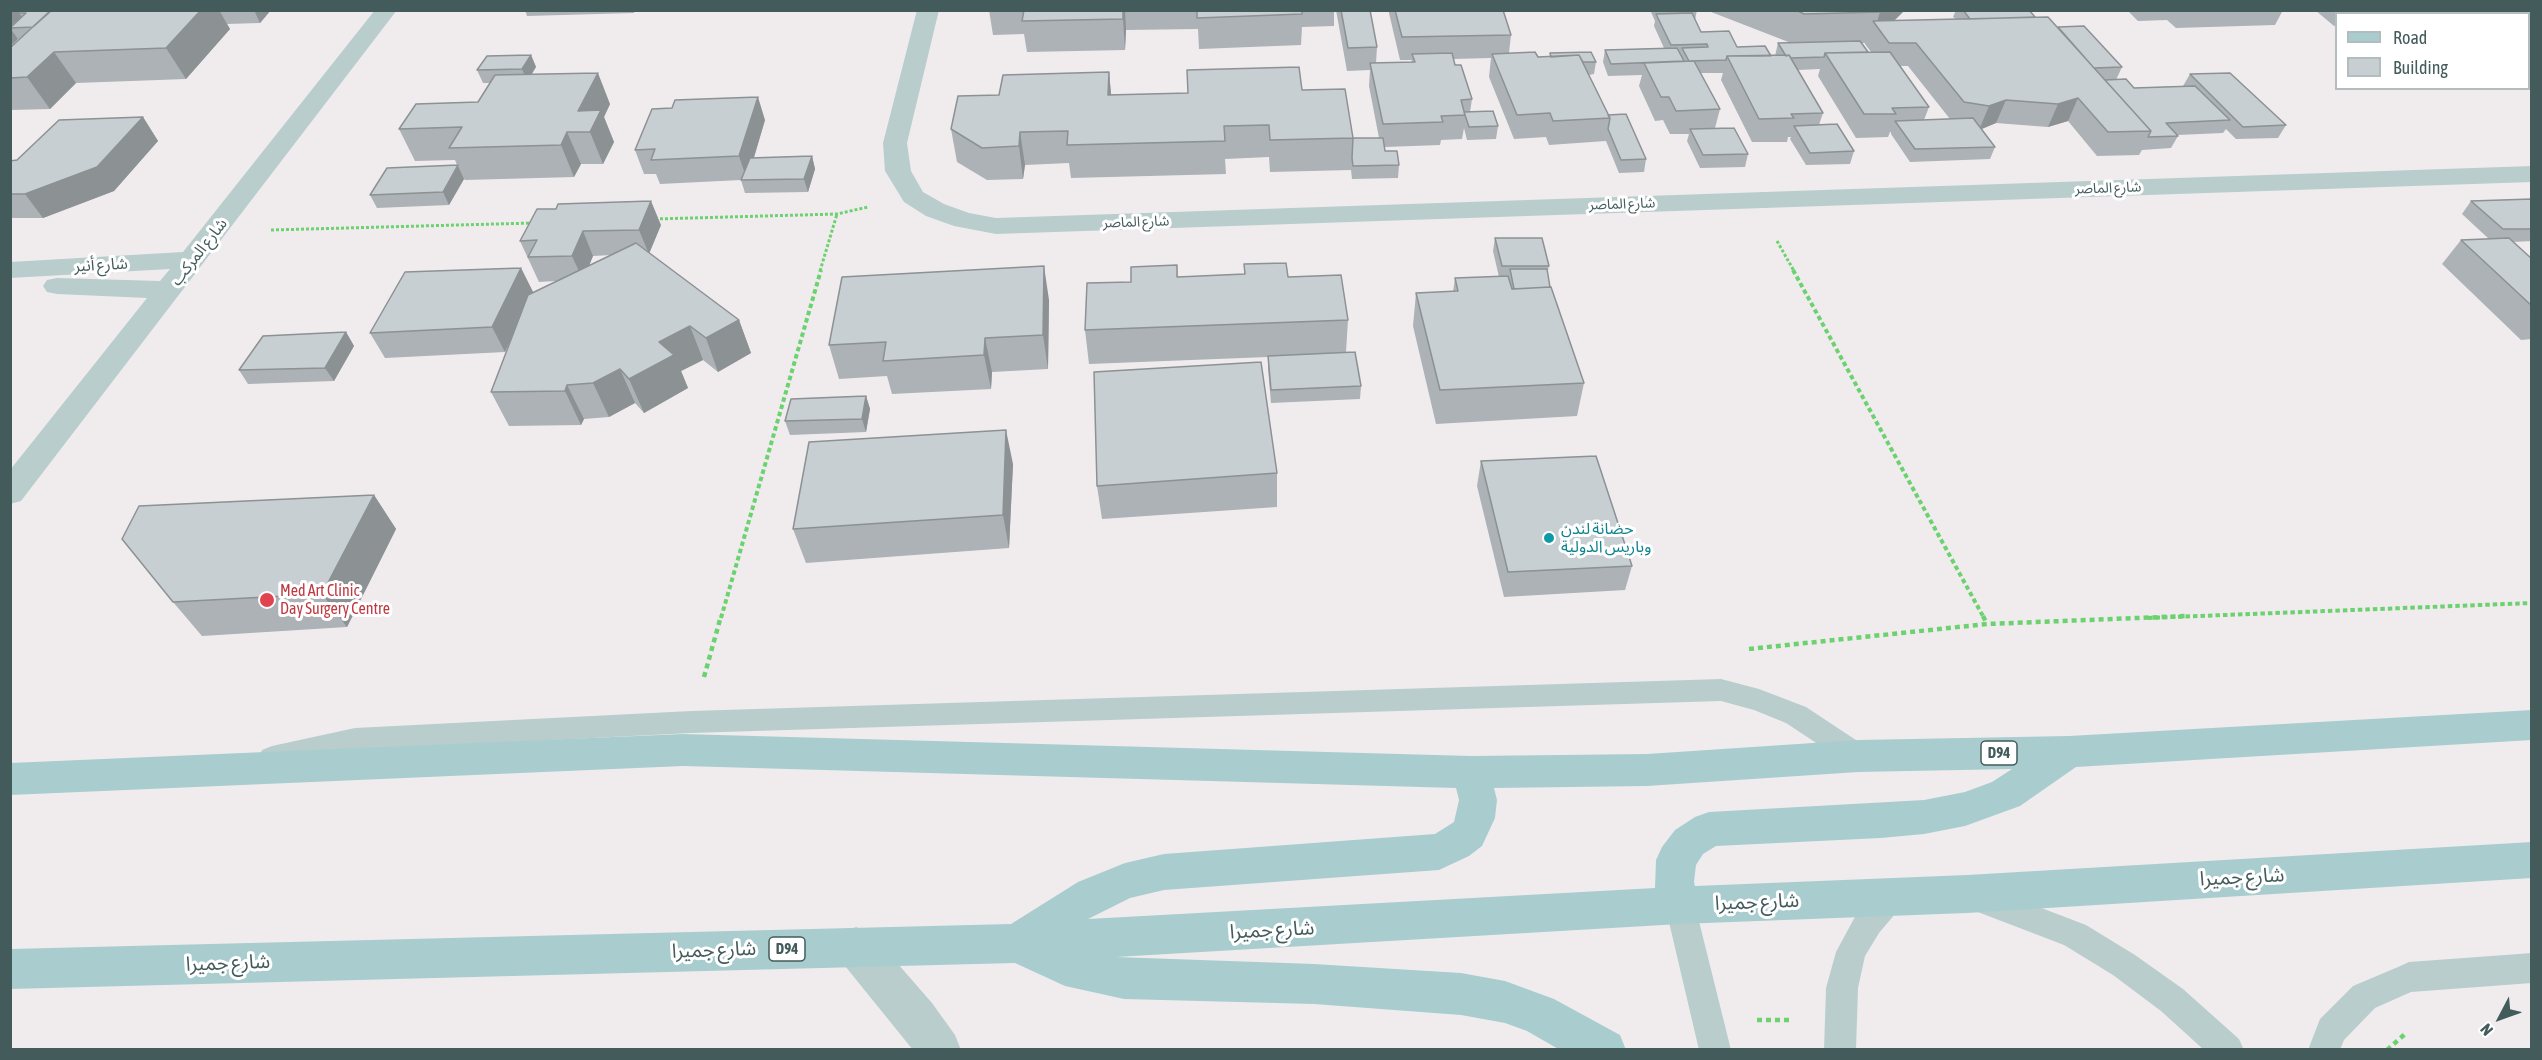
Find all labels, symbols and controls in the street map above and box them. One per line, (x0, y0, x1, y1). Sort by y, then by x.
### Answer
legend (2335, 12, 2530, 90)
text: Road (2393, 27, 2427, 48)
text: Building (2393, 57, 2448, 78)
street label: شارع الماصر (2074, 178, 2142, 198)
street label: شارع الماصر (1588, 194, 1656, 214)
street label: شارع الماصر (1102, 212, 1170, 232)
street label: شارع المركب (167, 214, 231, 290)
street label: شارع أنير (74, 254, 128, 276)
place label: حضانة لندن وباريس الدولية (1561, 519, 1651, 557)
marker: حضانة لندن وباريس الدولية (1542, 531, 1556, 545)
place label: Med Art Clinic Day Surgery Centre (280, 581, 390, 619)
marker: Med Art Clinic Day Surgery Centre (258, 591, 276, 609)
road number: D94 (1981, 741, 2017, 765)
street label: شارع جميرا (2199, 863, 2285, 891)
street label: شارع جميرا (1714, 889, 1800, 915)
street label: شارع جميرا (1229, 916, 1315, 944)
street label: شارع جميرا (671, 937, 757, 963)
road number: D94 (769, 937, 805, 961)
street label: شارع جميرا (185, 950, 271, 976)
north arrow (2470, 988, 2530, 1048)
text: N (2477, 1020, 2496, 1039)

